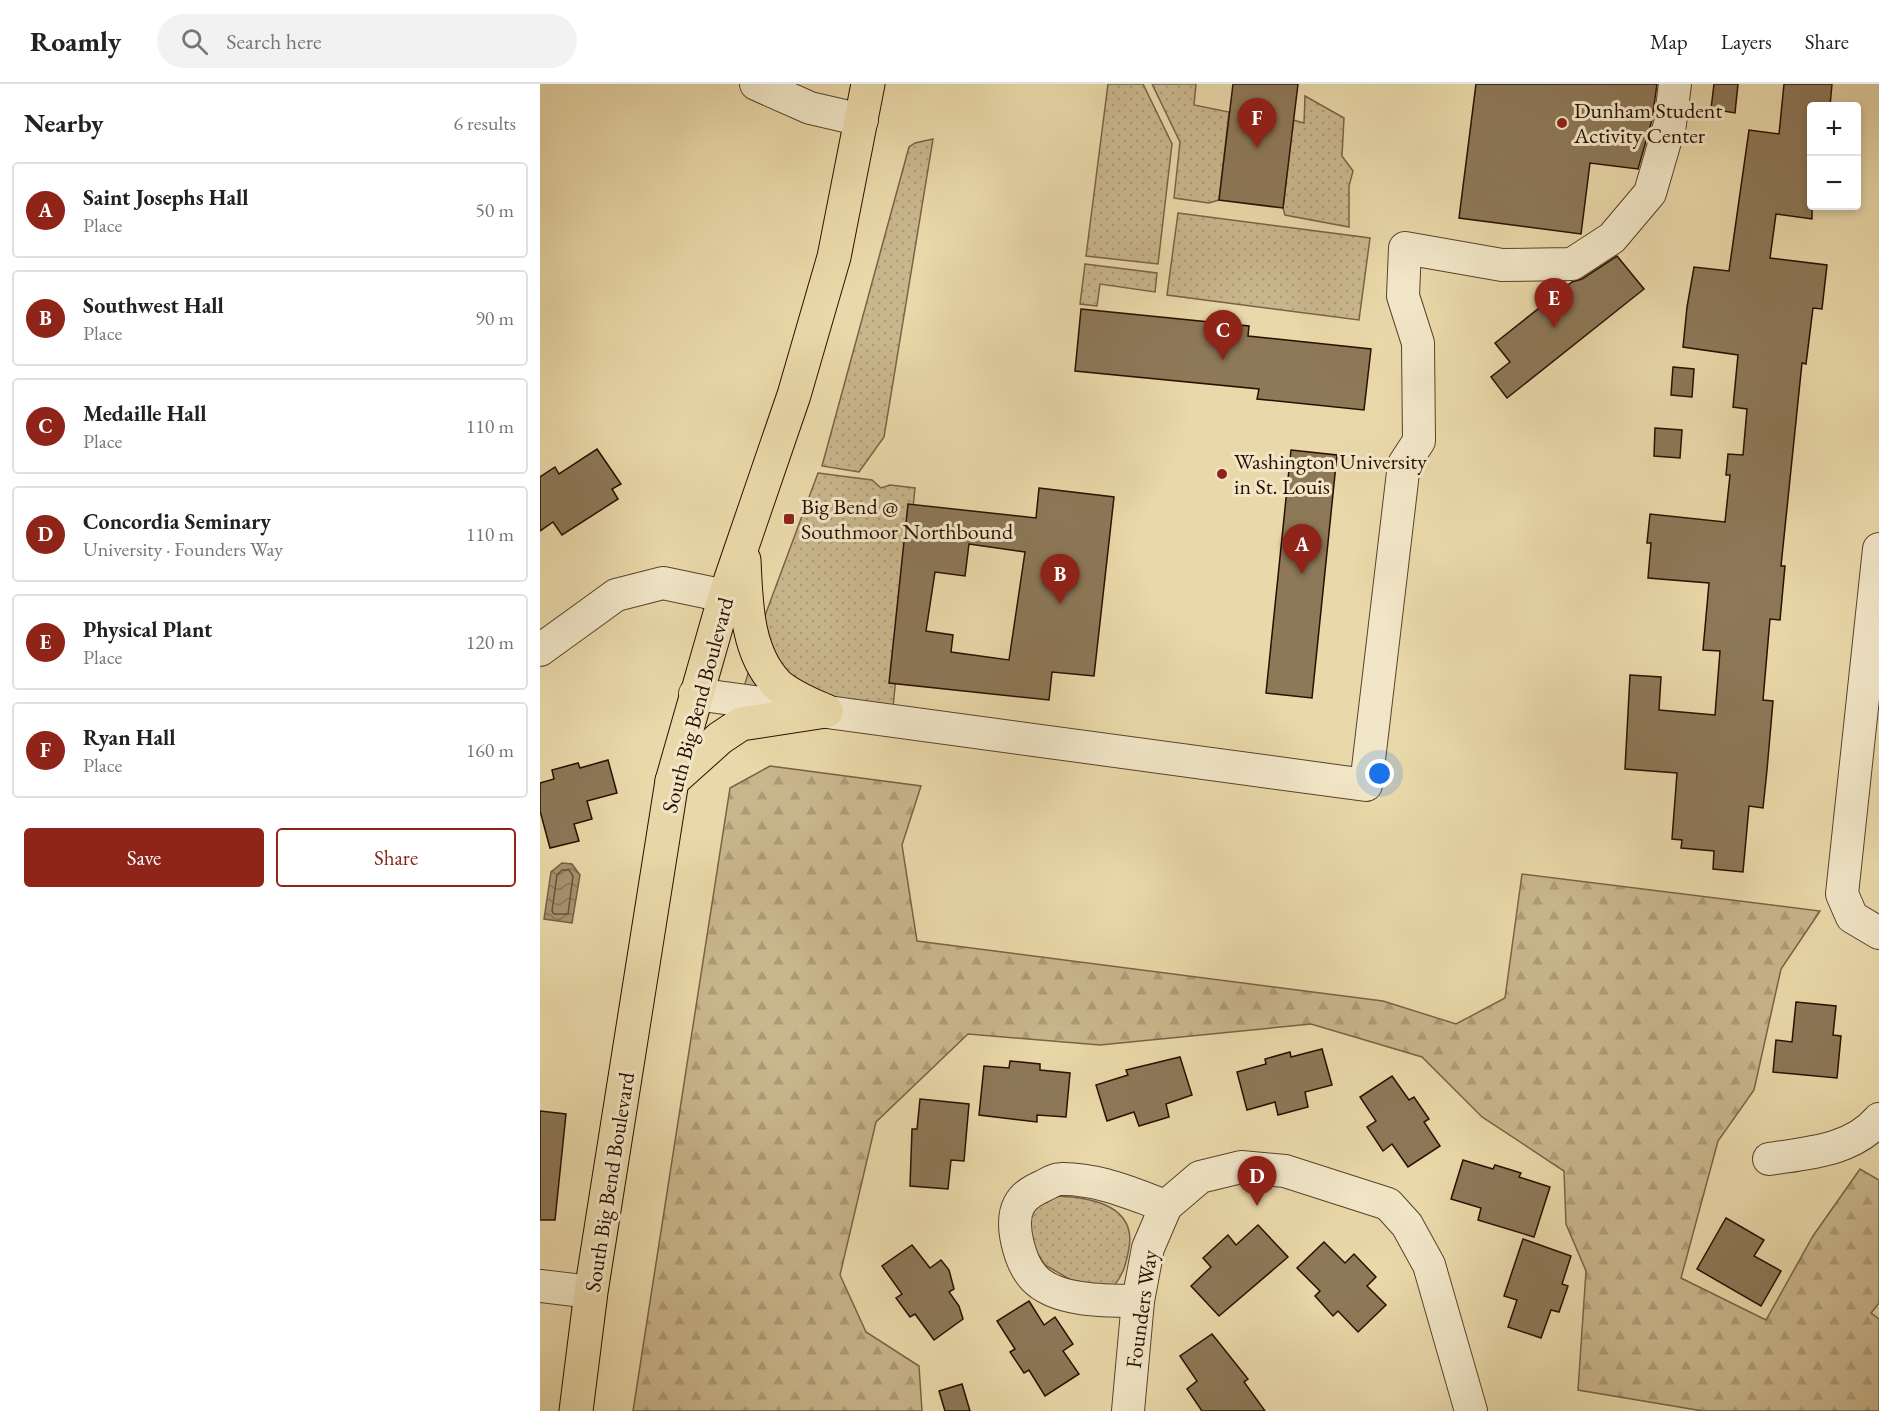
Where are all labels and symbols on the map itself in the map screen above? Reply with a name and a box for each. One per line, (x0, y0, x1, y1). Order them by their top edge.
place label: Dunham Student Activity Center (1573, 96, 1722, 150)
pin: F (1238, 98, 1276, 148)
marker: Dunham Student Activity Center (1555, 116, 1569, 130)
pin: E (1534, 278, 1574, 328)
pin: C (1204, 310, 1242, 360)
place label: Washington University in St. Louis (1234, 447, 1427, 501)
marker: Washington University in St. Louis (1215, 467, 1229, 481)
place label: Big Bend @ Southmoor Northbound (801, 492, 1014, 546)
marker: Big Bend @ Southmoor Northbound (782, 512, 796, 526)
pin: A (1282, 524, 1322, 574)
pin: B (1040, 554, 1080, 604)
street label: South Big Bend Boulevard (655, 593, 740, 816)
your location (1365, 759, 1394, 788)
street label: South Big Bend Boulevard (578, 1069, 641, 1294)
pin: D (1238, 1156, 1276, 1206)
street label: Founders Way (1119, 1248, 1164, 1370)

